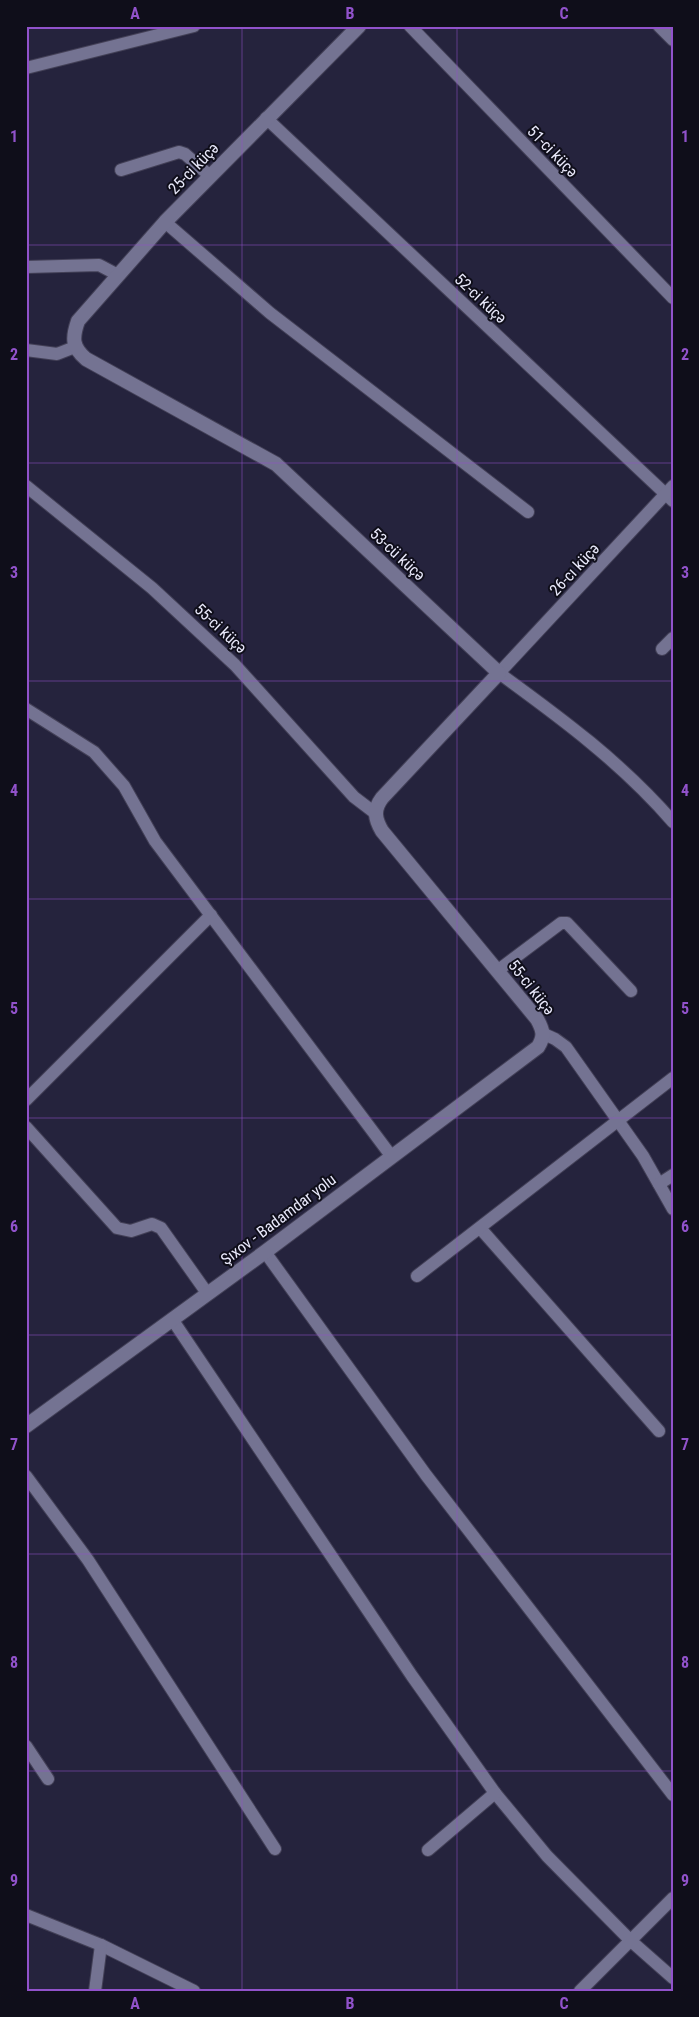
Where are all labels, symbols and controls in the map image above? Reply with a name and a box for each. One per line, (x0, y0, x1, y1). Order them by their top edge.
text: A (130, 4, 140, 23)
text: B (346, 4, 355, 23)
text: C (559, 4, 569, 23)
street label: 51-ci küçə (523, 122, 582, 181)
text: 1 (10, 127, 18, 146)
text: 1 (681, 127, 689, 146)
street label: 25-ci küçə (164, 139, 223, 198)
street label: 52-ci küçə (451, 269, 511, 327)
text: 2 (10, 345, 18, 364)
text: 2 (681, 345, 689, 364)
street label: 53-cü küçə (366, 524, 429, 585)
street label: 26-cı küçə (545, 539, 603, 599)
text: 3 (10, 563, 18, 582)
text: 3 (681, 563, 689, 582)
street label: 55-ci küçə (191, 599, 251, 657)
text: 4 (10, 781, 18, 800)
text: 4 (681, 781, 689, 800)
street label: 55-ci küçə (504, 956, 559, 1018)
text: 5 (10, 999, 18, 1018)
text: 5 (681, 999, 689, 1018)
street label: Şıxov - Badamdar yolu (217, 1170, 340, 1269)
text: 6 (10, 1217, 18, 1236)
text: 6 (681, 1217, 689, 1236)
text: 7 (10, 1435, 18, 1454)
text: 7 (681, 1435, 689, 1454)
text: 8 (10, 1653, 18, 1672)
text: 8 (681, 1653, 689, 1672)
text: 9 (10, 1871, 18, 1890)
text: 9 (681, 1871, 689, 1890)
text: A (130, 1994, 140, 2013)
text: B (346, 1994, 355, 2013)
text: C (559, 1994, 569, 2013)

